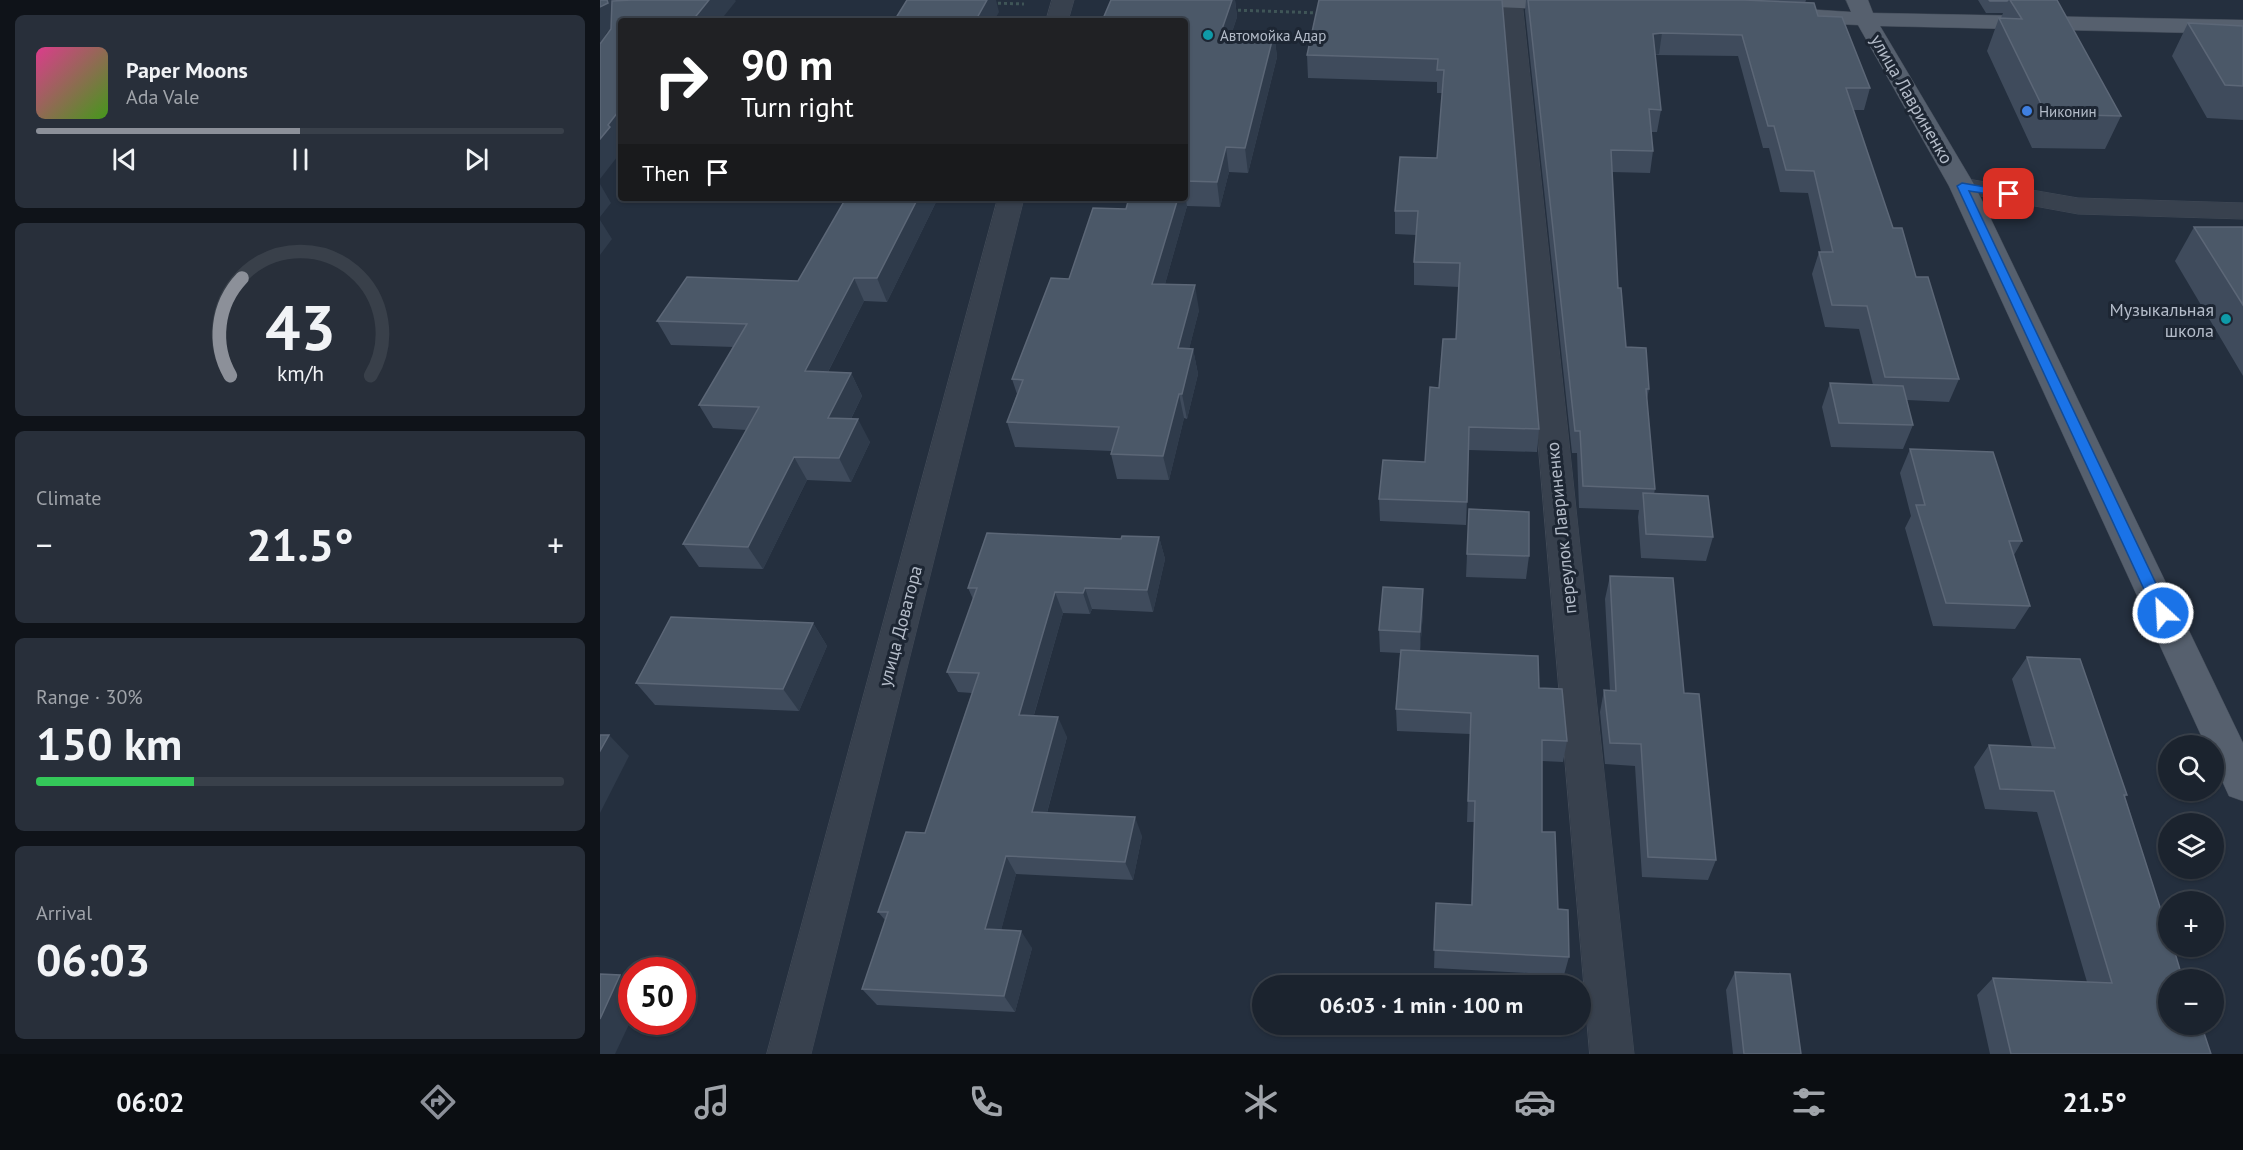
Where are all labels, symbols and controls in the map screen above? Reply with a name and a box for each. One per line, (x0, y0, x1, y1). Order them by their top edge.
place label: Автомойка Адар (1220, 26, 1326, 45)
marker: Автомойка Адар (1201, 28, 1215, 42)
street label: улица Лавриненко (1866, 30, 1958, 168)
text: 90 m (741, 37, 833, 92)
icon: right (642, 42, 720, 120)
text: Paper Moons (126, 56, 248, 84)
text: Ada Vale (126, 84, 199, 110)
text: Turn right (741, 90, 854, 124)
place label: Никонин (2039, 102, 2097, 121)
marker: Никонин (2020, 104, 2034, 118)
icon: previous (108, 143, 141, 176)
icon: pause (284, 143, 317, 176)
icon: next (460, 143, 493, 176)
icon: arrive (701, 156, 734, 189)
text: Then (642, 159, 689, 187)
pin (1983, 168, 2034, 219)
icon: arrive (1992, 177, 2025, 210)
text: 43 (265, 286, 335, 367)
place label: Музыкальная школа (2109, 298, 2214, 342)
marker: Музыкальная школа (2219, 312, 2233, 326)
text: km/h (276, 360, 323, 388)
street label: переулок Лавриненко (1541, 441, 1581, 615)
text: Climate (36, 485, 102, 511)
text: 21.5° (246, 515, 354, 573)
text: − (36, 523, 53, 566)
text: + (547, 523, 564, 566)
street label: улица Доватора (873, 563, 927, 689)
position arrow (2131, 581, 2195, 645)
text: Range · 30% (36, 684, 143, 710)
text: 150 km (36, 714, 182, 772)
map controls (2158, 735, 2224, 1035)
button: search (2158, 735, 2224, 801)
button: layers (2158, 813, 2224, 879)
button: + (2158, 891, 2224, 957)
text: Arrival (36, 900, 92, 926)
text: 06:03 (36, 930, 150, 988)
speed limit sign: 50 (618, 957, 696, 1035)
button: − (2158, 969, 2224, 1035)
text: 06:03 · 1 min · 100 m (1320, 991, 1523, 1019)
icon: directions (417, 1081, 459, 1123)
icon: music (691, 1081, 733, 1123)
icon: phone (965, 1081, 1007, 1123)
icon: climate (1240, 1081, 1282, 1123)
icon: car (1514, 1081, 1556, 1123)
icon: filters (1788, 1081, 1830, 1123)
text: 06:02 (116, 1085, 185, 1119)
text: 21.5° (2062, 1085, 2127, 1119)

